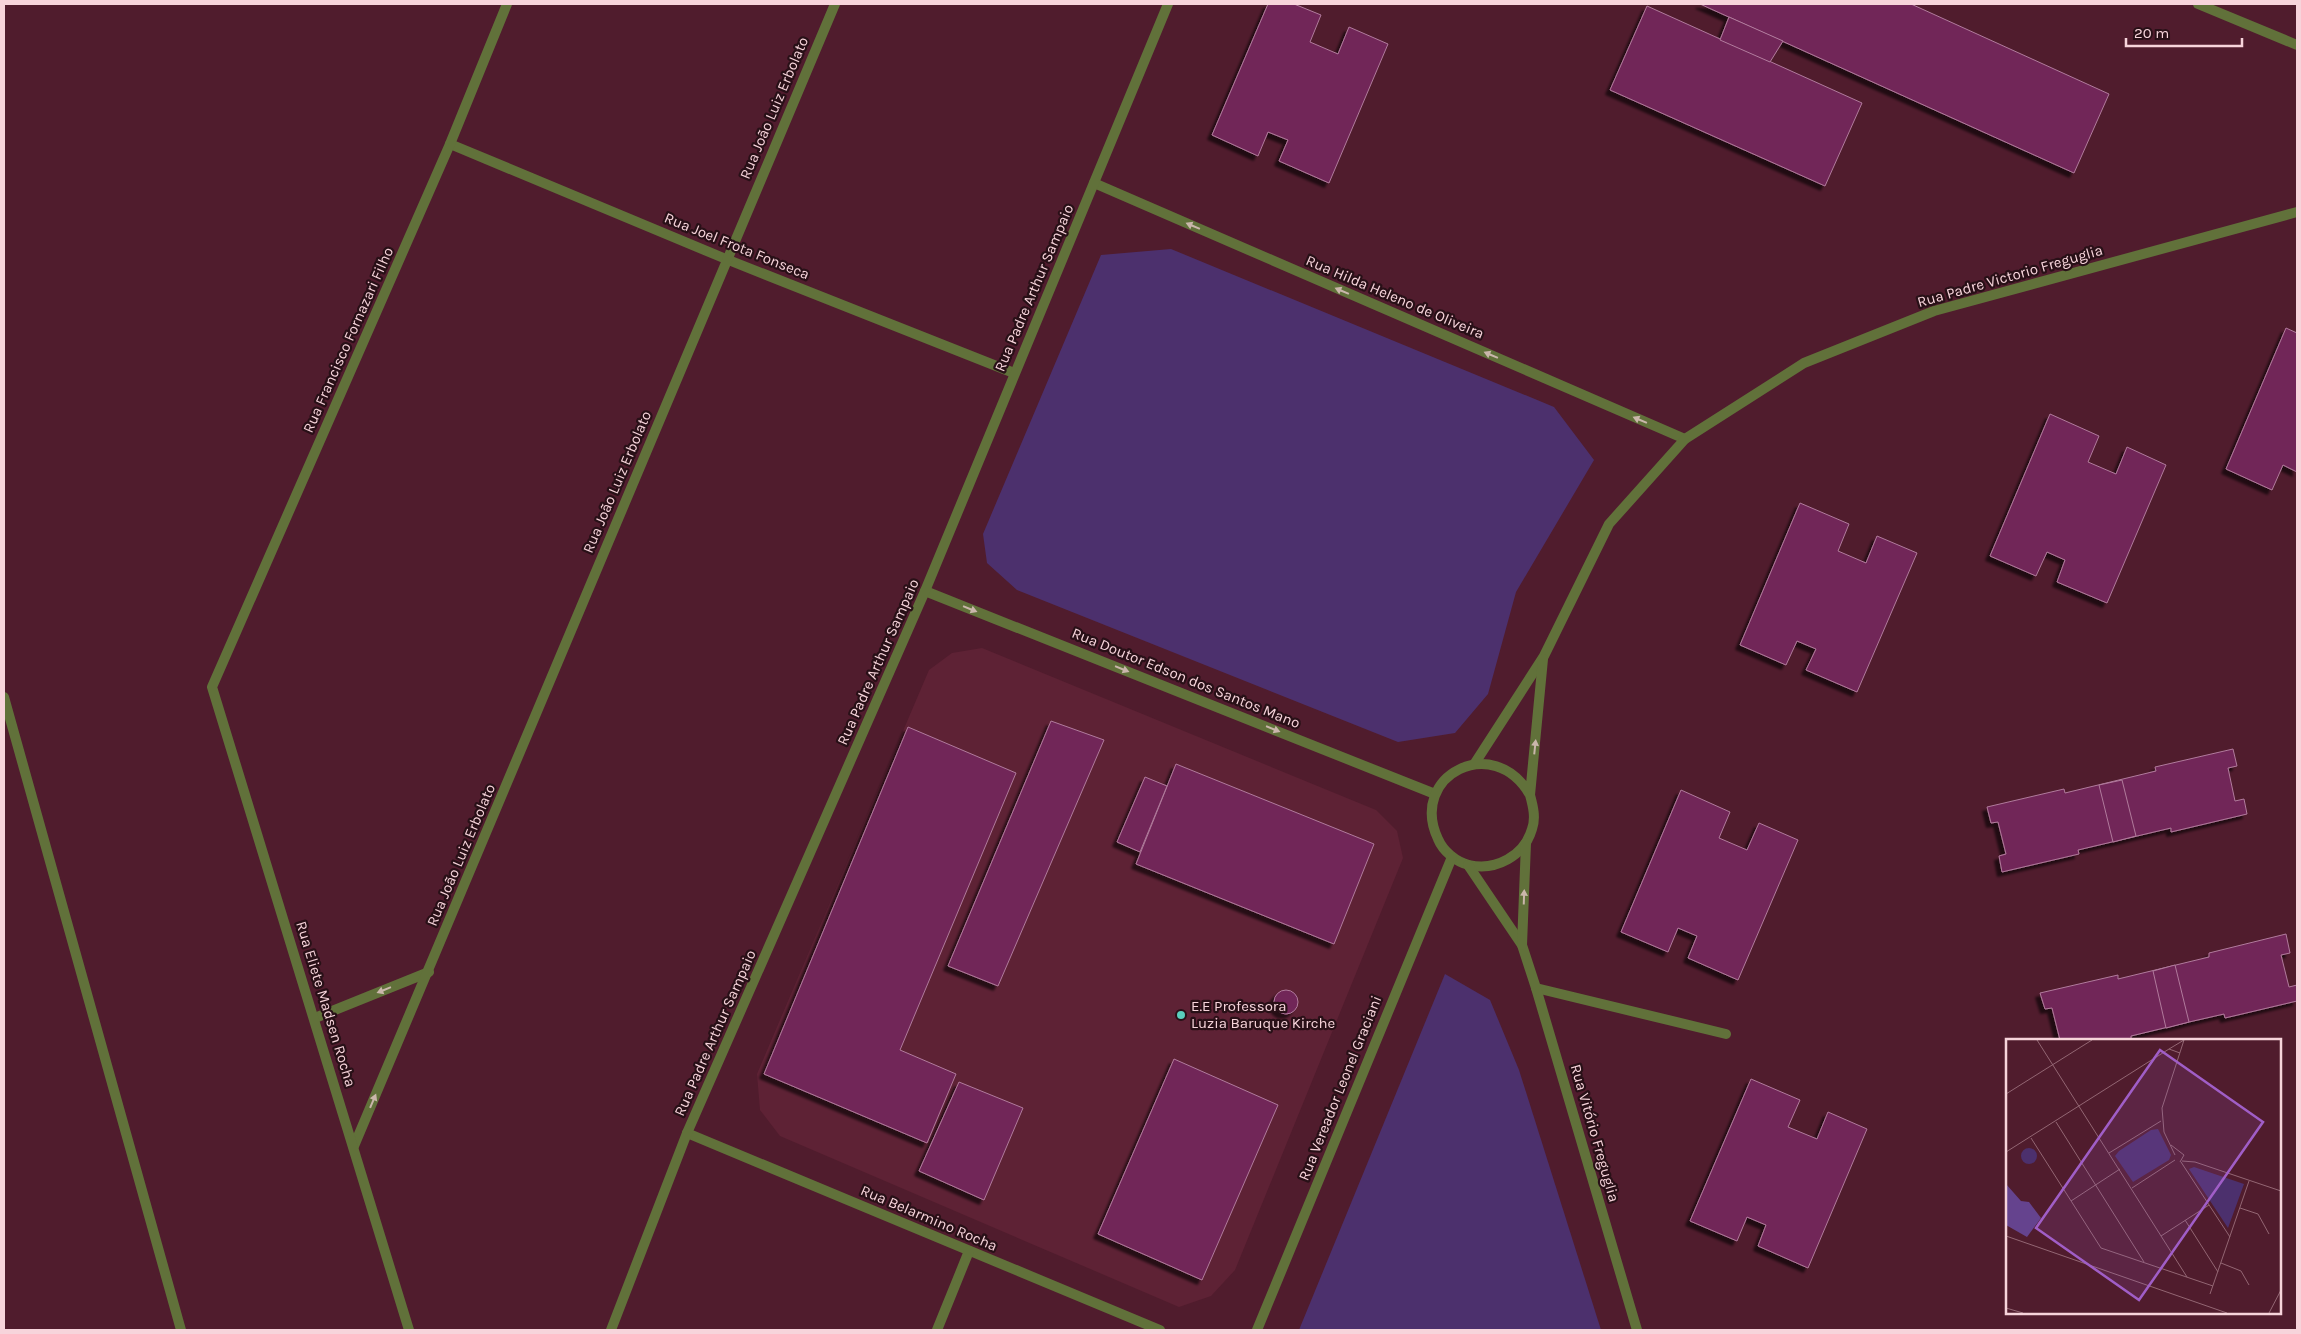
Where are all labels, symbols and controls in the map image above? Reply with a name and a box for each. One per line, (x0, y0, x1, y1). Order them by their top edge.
scale bar (2126, 15, 2242, 47)
text: 20 m (2134, 24, 2169, 42)
street label: Rua João Luiz Erbolato (736, 34, 812, 182)
street label: Rua Padre Arthur Sampaio (991, 202, 1077, 374)
street label: Rua Joel Frota Fonseca (662, 209, 812, 283)
one-way arrow (1186, 222, 1200, 230)
street label: Rua Padre Victorio Freguglia (1915, 241, 2105, 311)
street label: Rua Francisco Fornazari Filho (299, 244, 397, 436)
street label: Rua Hilda Heleno de Oliveira (1303, 251, 1487, 343)
one-way arrow (1335, 286, 1349, 294)
one-way arrow (1484, 351, 1498, 359)
street label: Rua João Luiz Erbolato (579, 408, 655, 556)
one-way arrow (1633, 415, 1647, 423)
street label: Rua Padre Arthur Sampaio (833, 576, 923, 748)
one-way arrow (963, 606, 978, 613)
street label: Rua Doutor Edson dos Santos Mano (1069, 624, 1303, 732)
one-way arrow (1114, 666, 1129, 673)
one-way arrow (1265, 726, 1280, 733)
one-way arrow (1531, 738, 1539, 754)
street label: Rua João Luiz Erbolato (423, 781, 499, 929)
one-way arrow (1520, 888, 1528, 904)
street label: Rua Eliete Madsen Rocha (292, 919, 360, 1089)
street label: Rua Padre Arthur Sampaio (670, 947, 760, 1119)
one-way arrow (376, 987, 391, 994)
street label: Rua Vereador Leonel Graciani (1295, 993, 1385, 1183)
place label: E.E Professora Luzia Baruque Kirche (1191, 997, 1335, 1032)
marker: E.E Professora Luzia Baruque Kirche (1175, 1009, 1187, 1021)
inset map (2006, 1039, 2281, 1314)
street label: Rua Vitório Freguglia (1567, 1062, 1623, 1204)
one-way arrow (370, 1094, 378, 1108)
street label: Rua Belarmino Rocha (858, 1181, 1000, 1255)

